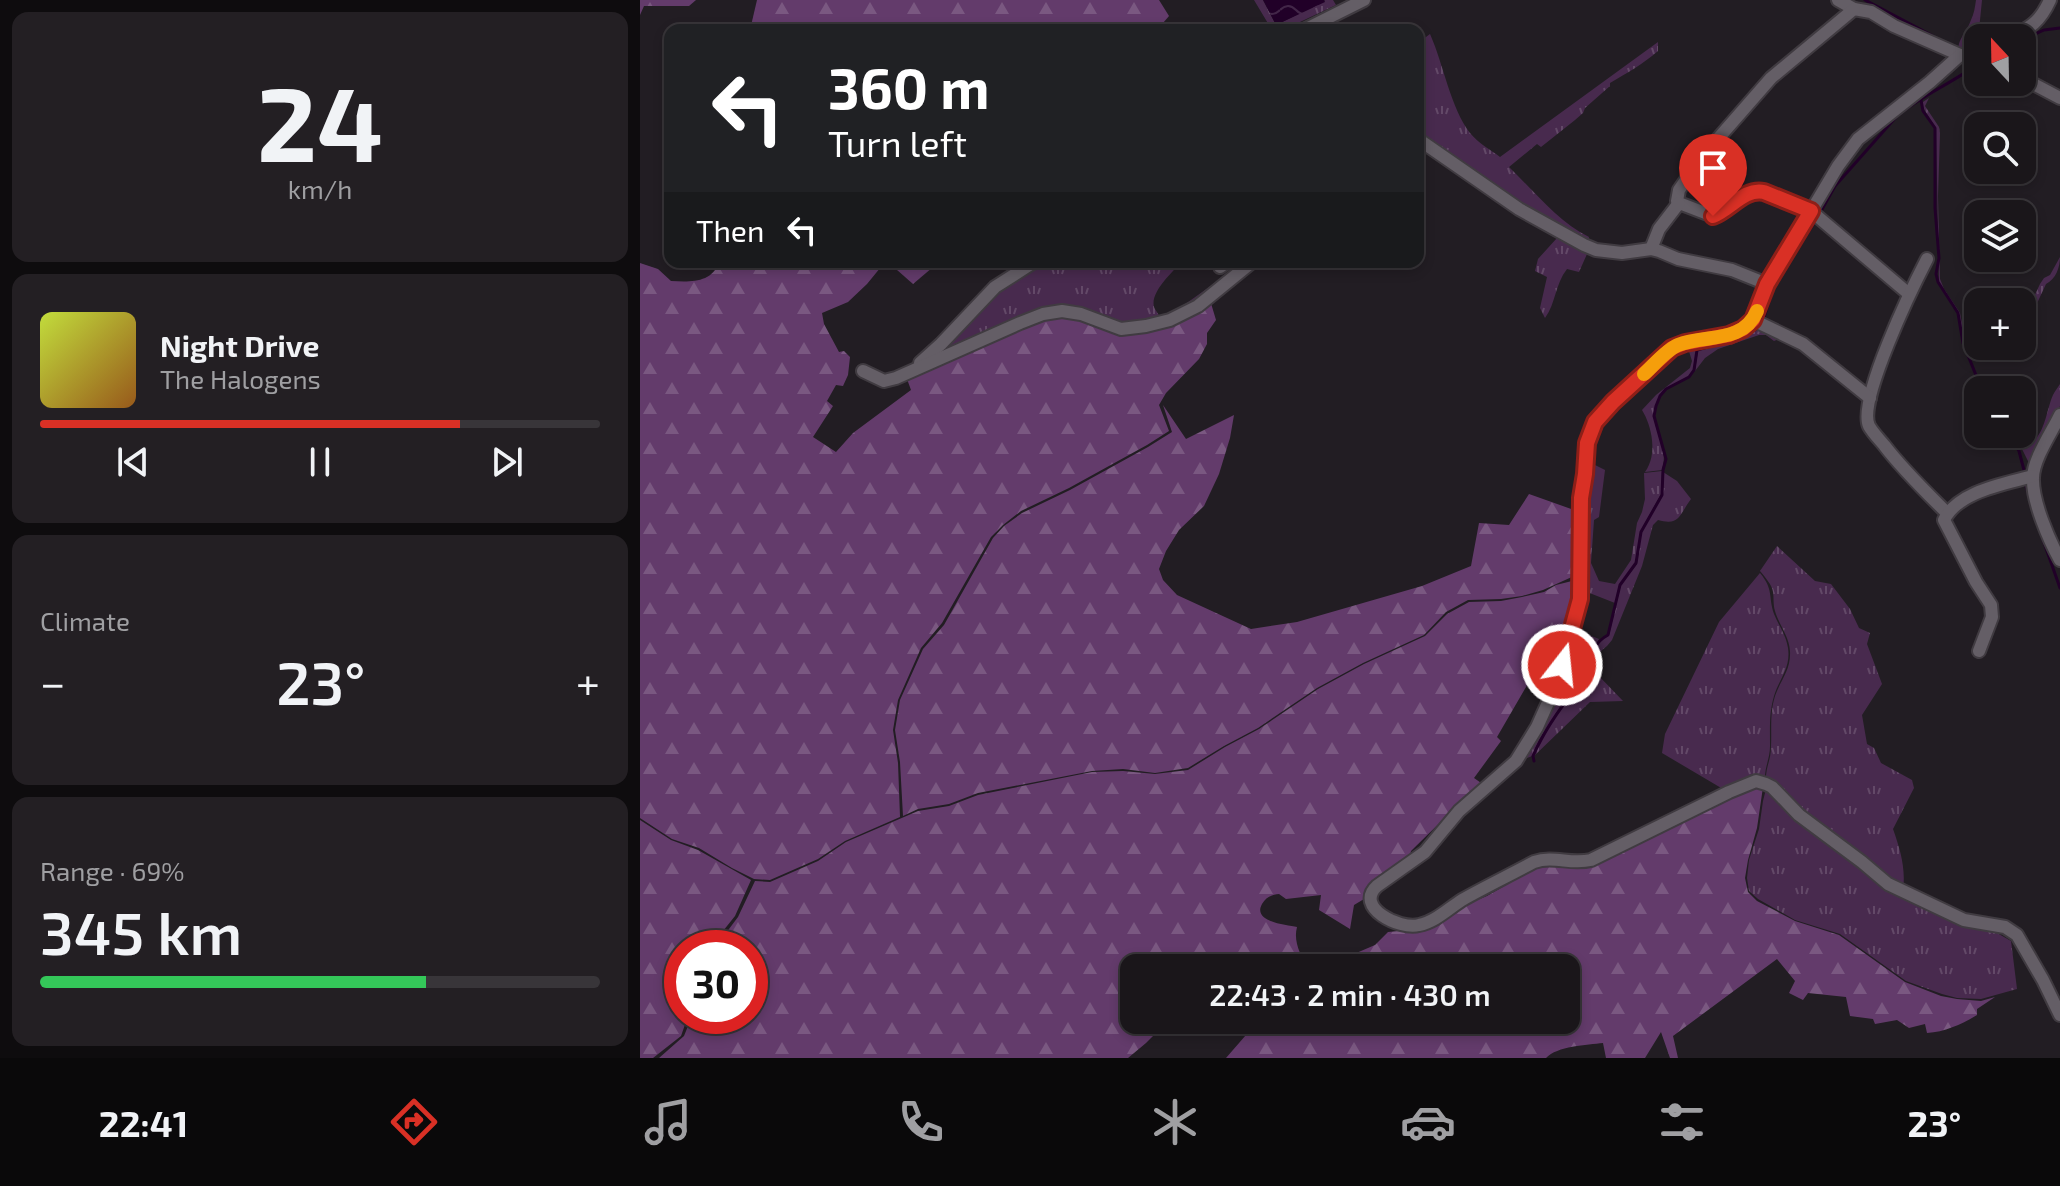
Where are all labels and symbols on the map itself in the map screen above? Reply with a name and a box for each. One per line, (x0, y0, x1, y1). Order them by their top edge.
north arrow (1964, 24, 2036, 96)
pin (1679, 134, 1747, 216)
position arrow (1520, 623, 1604, 707)
speed limit sign: 30 (664, 930, 768, 1034)

